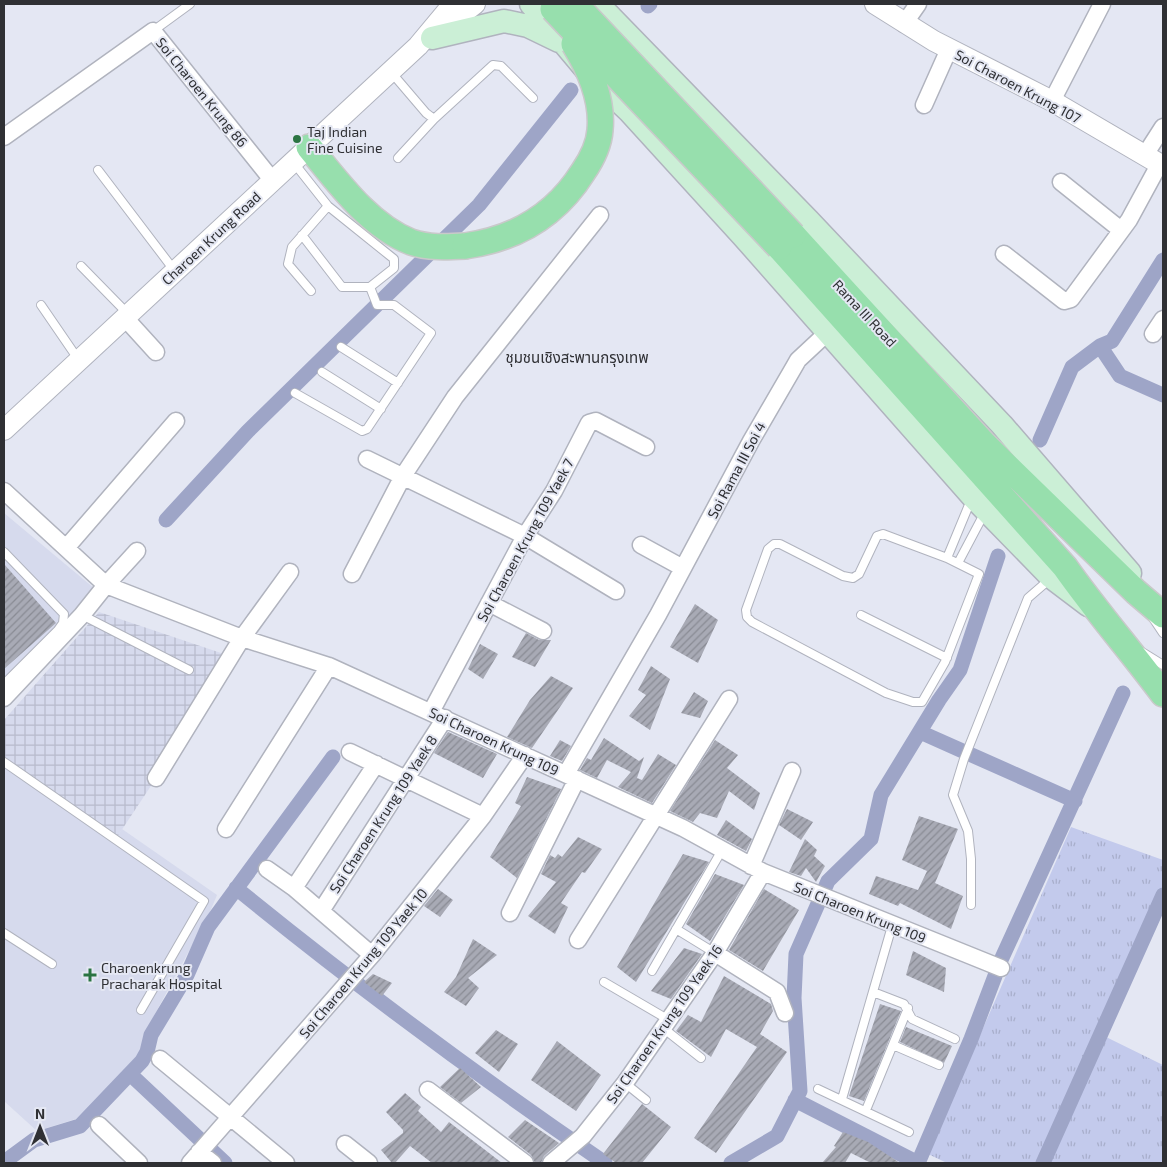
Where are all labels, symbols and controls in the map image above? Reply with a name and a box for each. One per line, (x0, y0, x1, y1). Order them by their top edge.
street label: Soi Charoen Krung 86 (153, 34, 251, 150)
street label: Soi Charoen Krung 107 (952, 46, 1084, 126)
place label: Taj Indian Fine Cuisine (307, 123, 382, 156)
marker: Taj Indian Fine Cuisine (291, 133, 303, 145)
street label: Charoen Krung Road (158, 188, 264, 288)
street label: Rama III Road (830, 276, 900, 350)
district label: ชุมชนเชิงสะพานกรุงเทพ (505, 348, 649, 367)
street label: Soi Rama III Soi 4 (703, 419, 769, 521)
street label: Soi Charoen Krung 109 Yaek 7 (473, 456, 577, 624)
street label: Soi Charoen Krung 109 (426, 703, 562, 779)
street label: Soi Charoen Krung 109 Yaek 8 (325, 732, 441, 896)
street label: Soi Charoen Krung 109 (791, 878, 929, 946)
street label: Soi Charoen Krung 109 Yaek 10 (295, 885, 431, 1041)
street label: Soi Charoen Krung 109 Yaek 16 (603, 941, 725, 1107)
place label: Charoenkrung Pracharak Hospital (101, 959, 223, 992)
marker: Charoenkrung Pracharak Hospital (83, 968, 97, 982)
north arrow (15, 1102, 65, 1152)
text: N (35, 1105, 45, 1122)

